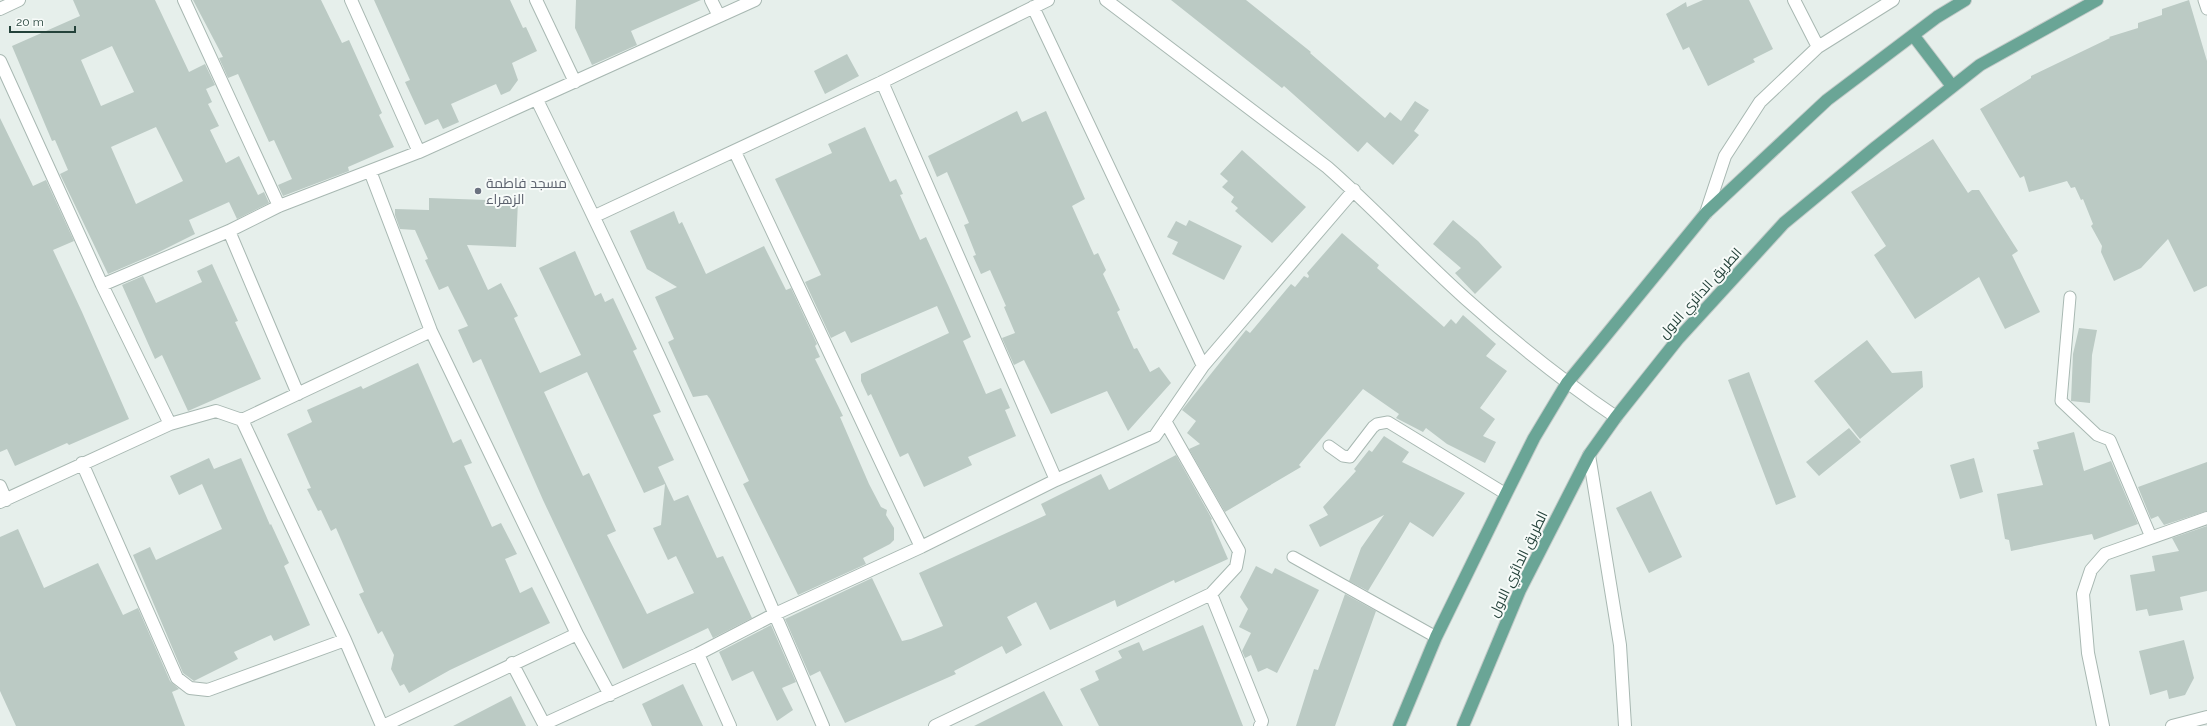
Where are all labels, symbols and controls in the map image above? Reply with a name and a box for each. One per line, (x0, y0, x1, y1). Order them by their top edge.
scale bar (10, 8, 75, 34)
text: 20 m (16, 15, 44, 29)
place label: مسجد فاطمة الزهراء (486, 175, 567, 207)
marker: مسجد فاطمة الزهراء (473, 186, 483, 196)
street label: الطريق الدائري الاول (1655, 245, 1748, 344)
street label: الطريق الدائري الاول (1485, 508, 1554, 621)

